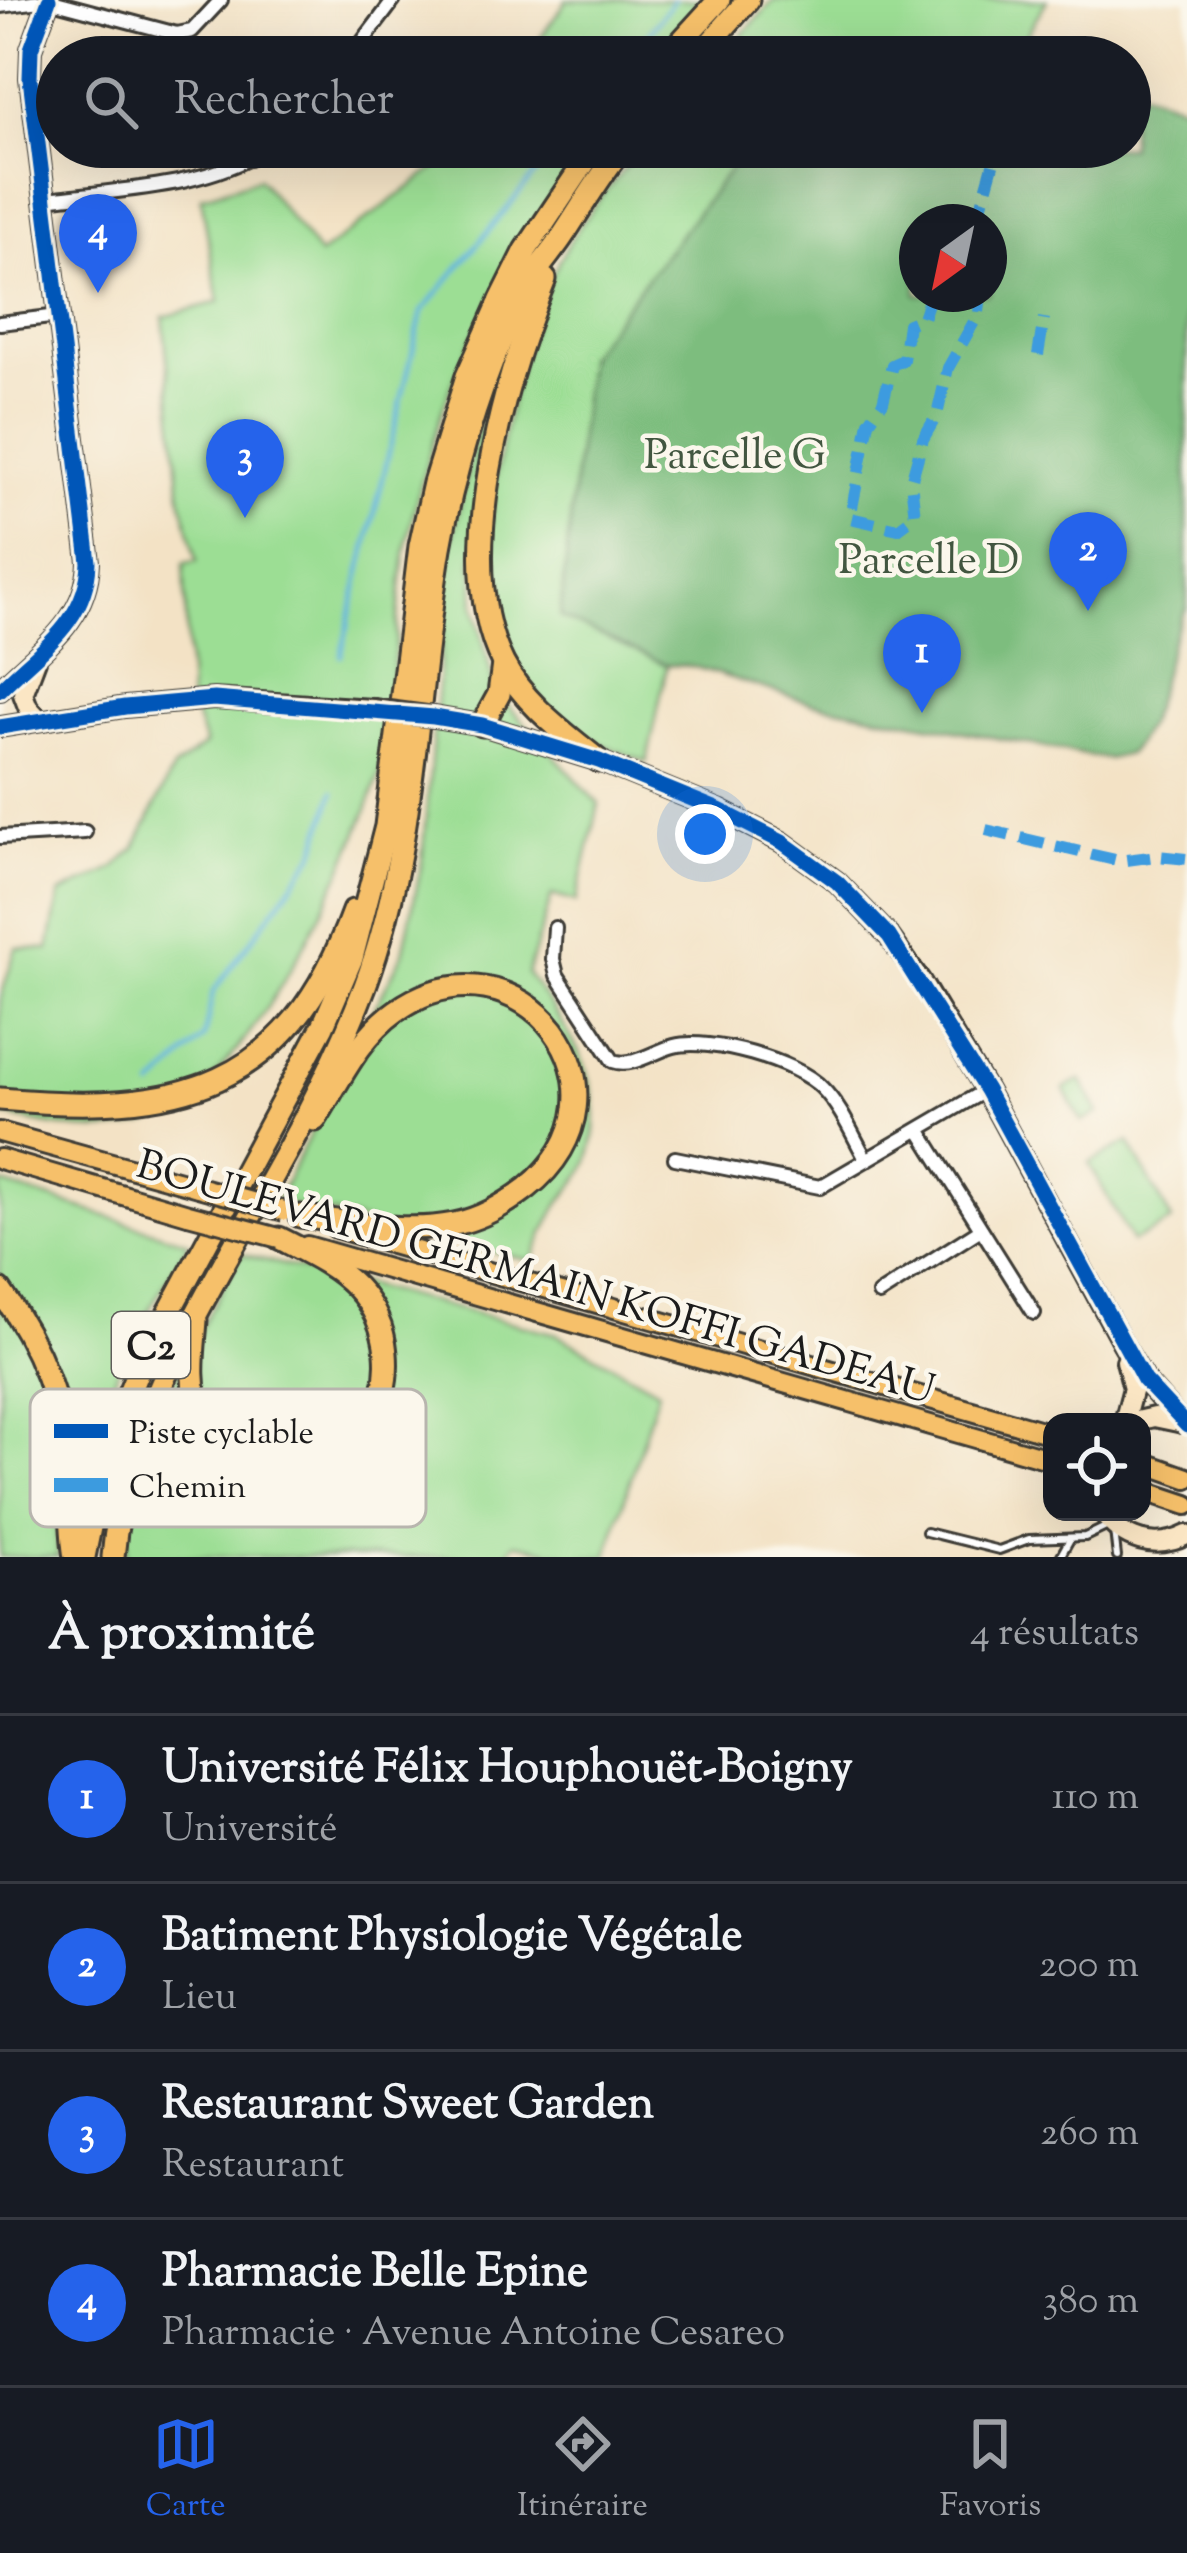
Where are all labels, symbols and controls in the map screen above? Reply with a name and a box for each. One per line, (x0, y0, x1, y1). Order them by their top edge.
search box (36, 36, 1151, 168)
icon: search (78, 69, 144, 135)
text: Rechercher (174, 70, 394, 135)
pin: 4 (59, 194, 137, 293)
north arrow (899, 204, 1007, 312)
pin: 3 (206, 419, 284, 518)
park label: Parcelle G (644, 428, 826, 488)
pin: 2 (1049, 512, 1127, 611)
park label: Parcelle D (839, 533, 1019, 593)
pin: 1 (883, 614, 961, 713)
your location (675, 804, 735, 864)
street label: BOULEVARD GERMAIN KOFFI GADEAU (129, 1137, 940, 1423)
road number: C2 (112, 1312, 190, 1378)
legend (30, 1389, 426, 1527)
text: Piste cyclable (129, 1411, 314, 1459)
map controls (1043, 1413, 1151, 1521)
button: locate (1043, 1413, 1151, 1521)
text: Chemin (129, 1465, 246, 1513)
text: À proximité (48, 1599, 315, 1672)
text: 4 résultats (970, 1607, 1139, 1663)
text: Université Félix Houphouët-Boigny (162, 1738, 853, 1803)
text: 1 (80, 1771, 94, 1827)
text: 110 m (1052, 1771, 1139, 1827)
text: Université (162, 1803, 338, 1859)
text: Batiment Physiologie Végétale (162, 1906, 742, 1971)
text: 2 (78, 1939, 96, 1995)
text: 200 m (1039, 1939, 1139, 1995)
text: Lieu (162, 1971, 237, 2027)
text: Restaurant Sweet Garden (162, 2074, 654, 2139)
text: 3 (79, 2107, 95, 2163)
text: 260 m (1040, 2107, 1139, 2163)
text: Restaurant (162, 2139, 344, 2195)
text: Pharmacie Belle Epine (162, 2242, 588, 2307)
text: 4 (77, 2275, 97, 2331)
text: 380 m (1043, 2275, 1139, 2331)
text: Pharmacie · Avenue Antoine Cesareo (162, 2307, 785, 2363)
tab: Carte (146, 2411, 226, 2531)
tab: Itinéraire (517, 2411, 648, 2531)
tab: Favoris (940, 2411, 1041, 2531)

